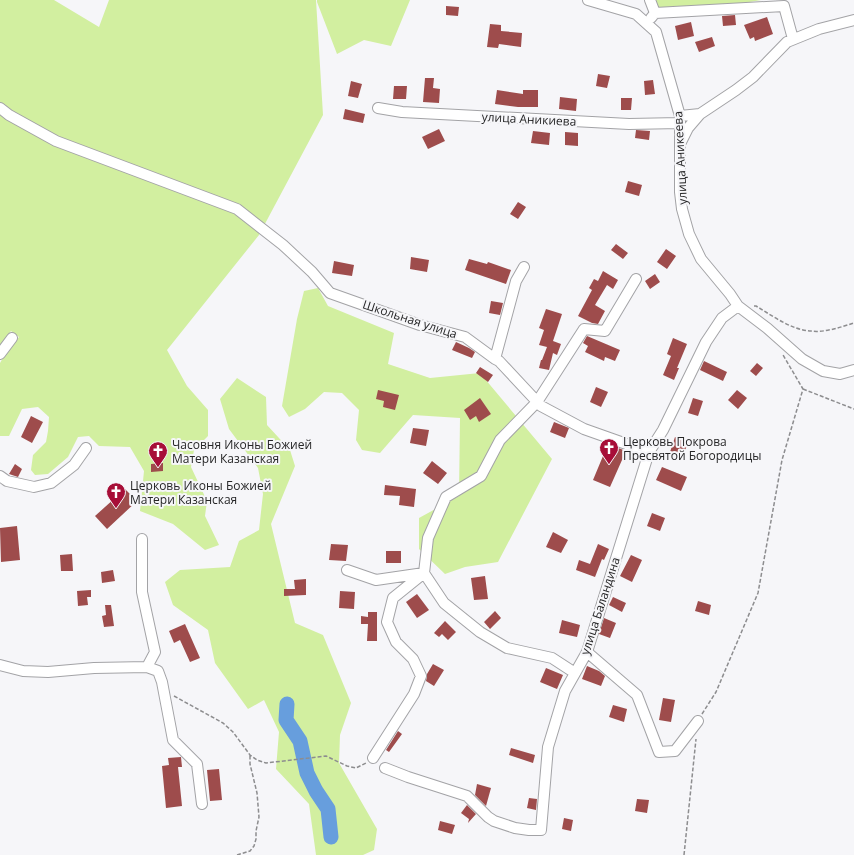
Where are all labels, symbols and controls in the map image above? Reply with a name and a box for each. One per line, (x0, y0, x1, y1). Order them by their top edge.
street label: улица Аникиева (481, 108, 577, 130)
street label: улица Аникеева (669, 111, 691, 205)
street label: Школьная улица (361, 296, 459, 342)
place label: Церковь Покрова Пресвятой Богородицы (623, 433, 761, 464)
place label: Часовня Иконы Божией Матери Казанская (172, 436, 312, 467)
church icon: Церковь Покрова Пресвятой Богородицы (598, 437, 620, 465)
church icon: Часовня Иконы Божией Матери Казанская (147, 440, 169, 468)
place label: Церковь Иконы Божией Матери Казанская (130, 477, 271, 508)
church icon: Церковь Иконы Божией Матери Казанская (105, 481, 127, 509)
street label: улица Баландина (576, 555, 624, 657)

